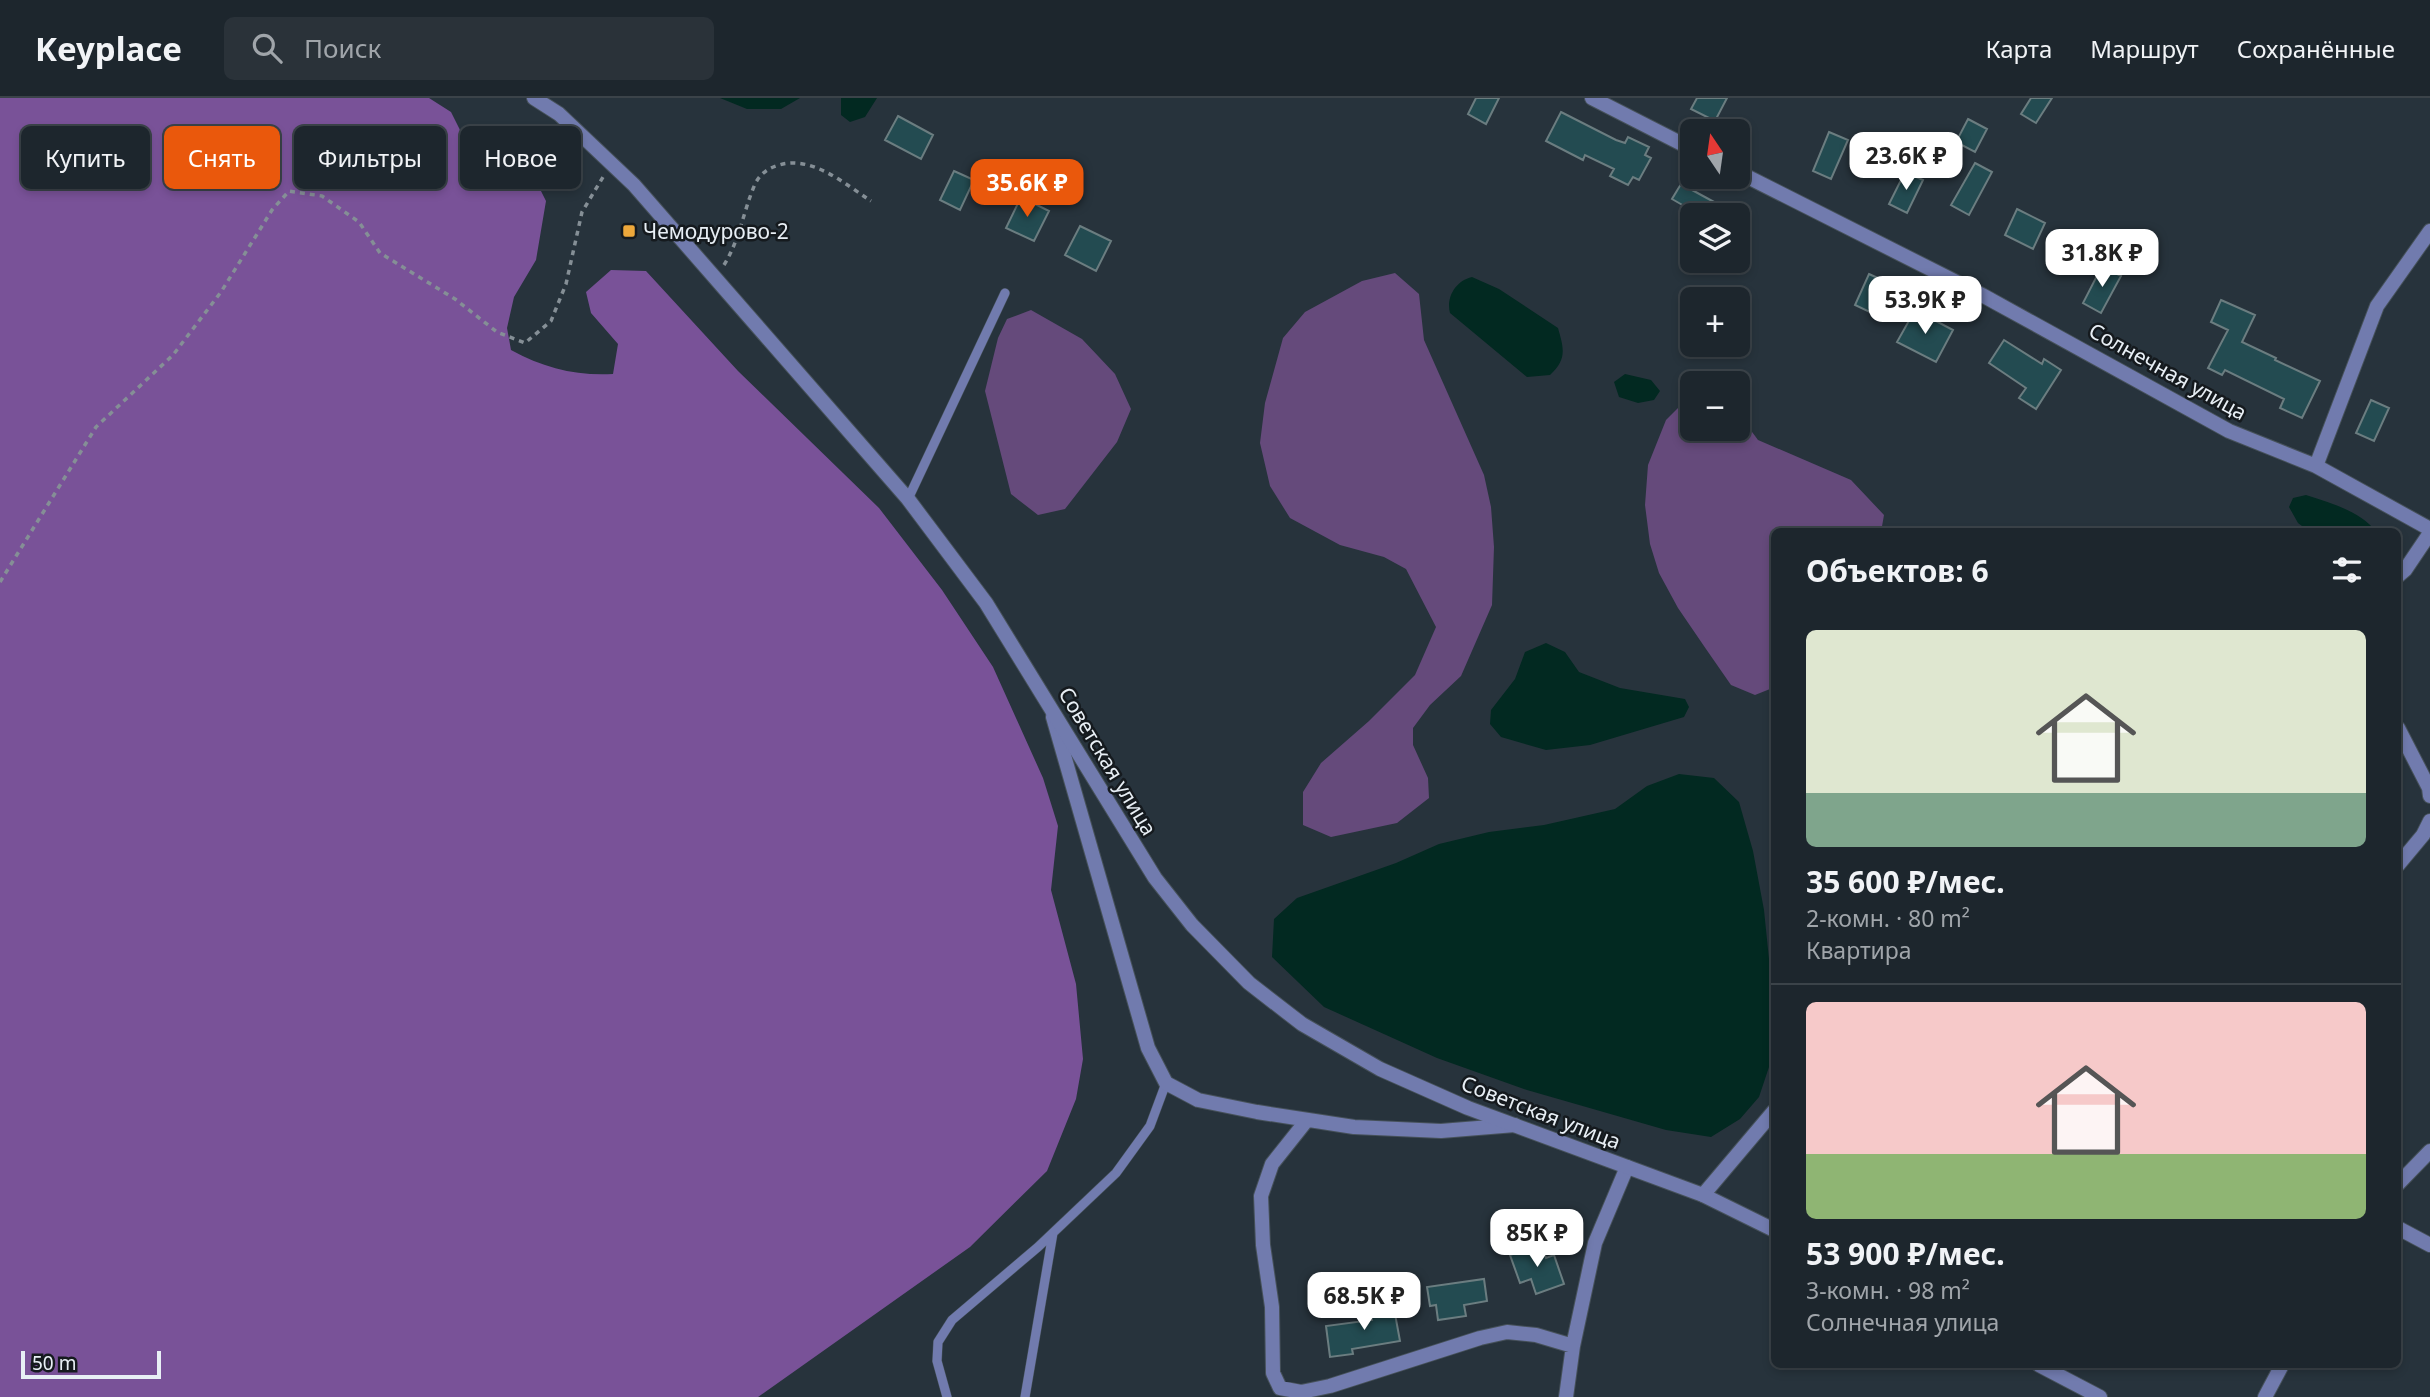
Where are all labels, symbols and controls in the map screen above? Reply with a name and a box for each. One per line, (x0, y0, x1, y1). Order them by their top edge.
search box (224, 17, 714, 80)
text: Keyplace (35, 26, 182, 71)
icon: search (248, 29, 286, 67)
text: Поиск (304, 30, 381, 66)
text: Карта (1985, 32, 2052, 65)
text: Маршрут (2090, 32, 2199, 65)
text: Сохранённые (2237, 32, 2395, 65)
north arrow (1680, 119, 1750, 189)
map controls (1680, 119, 1750, 441)
chip: Купить (21, 126, 150, 189)
chip: Снять (164, 126, 280, 189)
chip: Фильтры (294, 126, 446, 189)
chip: Новое (460, 126, 581, 189)
pin: 23.6K ₽ (1841, 132, 1971, 192)
text: 23.6K ₽ (1866, 139, 1946, 171)
pin: 35.6K ₽ (962, 159, 1092, 219)
text: 35.6K ₽ (987, 166, 1067, 198)
button: layers (1680, 203, 1750, 273)
place label: Чемодурово-2 (643, 217, 789, 245)
marker: Чемодурово-2 (621, 223, 637, 239)
pin: 31.8K ₽ (2037, 230, 2167, 289)
text: 31.8K ₽ (2062, 236, 2142, 268)
pin: 53.9K ₽ (1860, 276, 1990, 336)
text: 53.9K ₽ (1885, 283, 1965, 315)
button: + (1680, 287, 1750, 357)
street label: Солнечная улица (2084, 316, 2252, 426)
button: − (1680, 371, 1750, 441)
text: Объектов: 6 (1806, 550, 1989, 591)
icon: filters (2328, 551, 2366, 589)
icon: home (2023, 675, 2149, 801)
street label: Советская улица (1053, 682, 1163, 840)
text: 35 600 ₽/мес. (1806, 861, 2005, 902)
text: 2-комн. · 80 m² (1806, 902, 1970, 934)
text: Квартира (1806, 934, 1912, 966)
icon: home (2023, 1047, 2149, 1173)
street label: Советская улица (1457, 1069, 1625, 1155)
pin: 85K ₽ (1488, 1210, 1586, 1269)
text: 85K ₽ (1506, 1216, 1568, 1248)
text: 53 900 ₽/мес. (1806, 1233, 2005, 1274)
pin: 68.5K ₽ (1299, 1272, 1429, 1332)
text: 3-комн. · 98 m² (1806, 1274, 1970, 1306)
text: 68.5K ₽ (1324, 1279, 1404, 1311)
text: Солнечная улица (1806, 1306, 1999, 1338)
scale bar (21, 1348, 161, 1380)
text: 50 m (32, 1350, 76, 1376)

